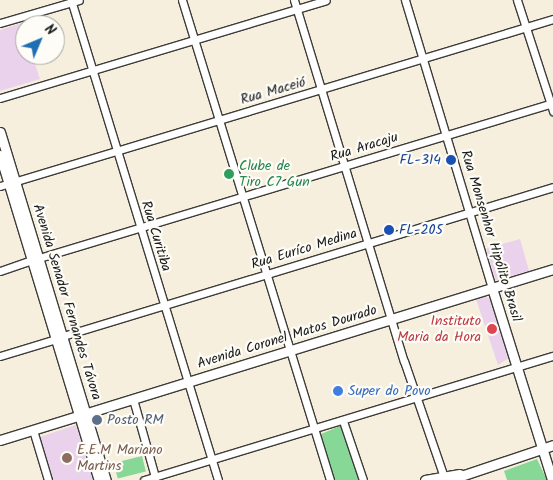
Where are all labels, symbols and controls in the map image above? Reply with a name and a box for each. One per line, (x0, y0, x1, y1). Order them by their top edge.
north arrow (15, 15, 65, 65)
text: N (39, 19, 61, 41)
street label: Rua Maceió (239, 74, 307, 108)
street label: Rua Aracaju (328, 129, 400, 165)
street label: Rua Monsenhor Hipólito Brasil (457, 148, 525, 324)
place label: FL-314 (400, 152, 441, 168)
marker: FL-314 (445, 154, 457, 166)
place label: Clube de Tiro C7 Gun (239, 158, 310, 190)
marker: Clube de Tiro C7 Gun (223, 168, 235, 180)
street label: Rua Curitiba (137, 199, 175, 273)
street label: Avenida Senador Fernandes Távora (29, 202, 105, 402)
place label: FL-205 (399, 222, 443, 238)
marker: FL-205 (383, 224, 395, 236)
street label: Rua Euríco Medina (249, 225, 359, 273)
street label: Avenida Coronel Matos Dourado (195, 302, 379, 372)
place label: Instituto Maria da Hora (397, 313, 481, 346)
marker: Instituto Maria da Hora (485, 322, 499, 336)
place label: Super do Povo (348, 383, 431, 399)
marker: Super do Povo (332, 385, 344, 397)
place label: Posto RM (107, 412, 164, 428)
marker: Posto RM (91, 414, 103, 426)
place label: E.E.M Mariano Martins (77, 442, 163, 474)
marker: E.E.M Mariano Martins (61, 452, 73, 464)

